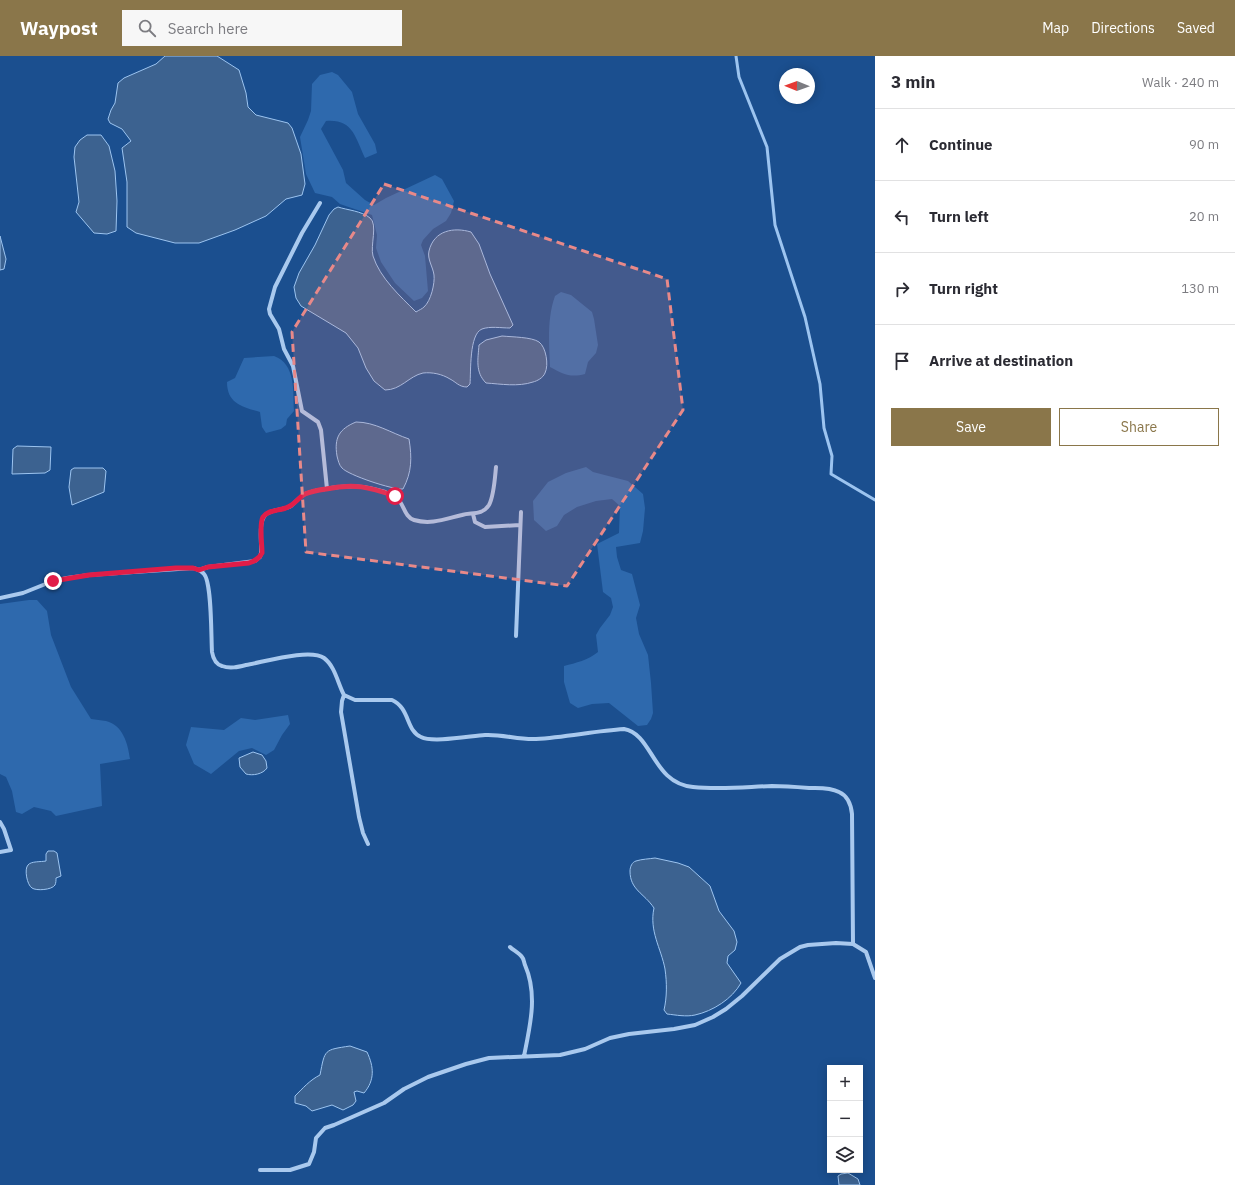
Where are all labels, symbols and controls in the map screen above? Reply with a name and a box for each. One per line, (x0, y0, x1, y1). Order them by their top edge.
search box (122, 10, 402, 46)
text: Waypost (20, 16, 98, 40)
icon: search (136, 17, 158, 39)
text: Search here (168, 19, 248, 38)
text: Map (1042, 19, 1069, 37)
text: Directions (1091, 19, 1155, 37)
text: Saved (1177, 19, 1215, 37)
north arrow (779, 68, 815, 104)
text: 3 min (891, 71, 935, 93)
text: Walk · 240 m (1142, 74, 1219, 91)
icon: ahead (891, 134, 913, 156)
text: Continue (929, 135, 993, 154)
text: 90 m (1189, 136, 1219, 153)
icon: left (891, 206, 913, 228)
text: Turn left (929, 207, 989, 226)
text: 20 m (1189, 208, 1219, 225)
icon: right (891, 278, 913, 300)
text: Turn right (929, 279, 998, 298)
text: 130 m (1181, 280, 1219, 297)
icon: arrive (891, 350, 913, 372)
text: Arrive at destination (929, 351, 1073, 370)
button: Save (891, 408, 1051, 446)
button: Share (1059, 408, 1219, 446)
route start (386, 487, 404, 505)
route end (44, 572, 62, 590)
map controls (827, 1065, 863, 1173)
button: + (827, 1065, 863, 1101)
button: − (827, 1101, 863, 1137)
button: layers (827, 1137, 863, 1173)

